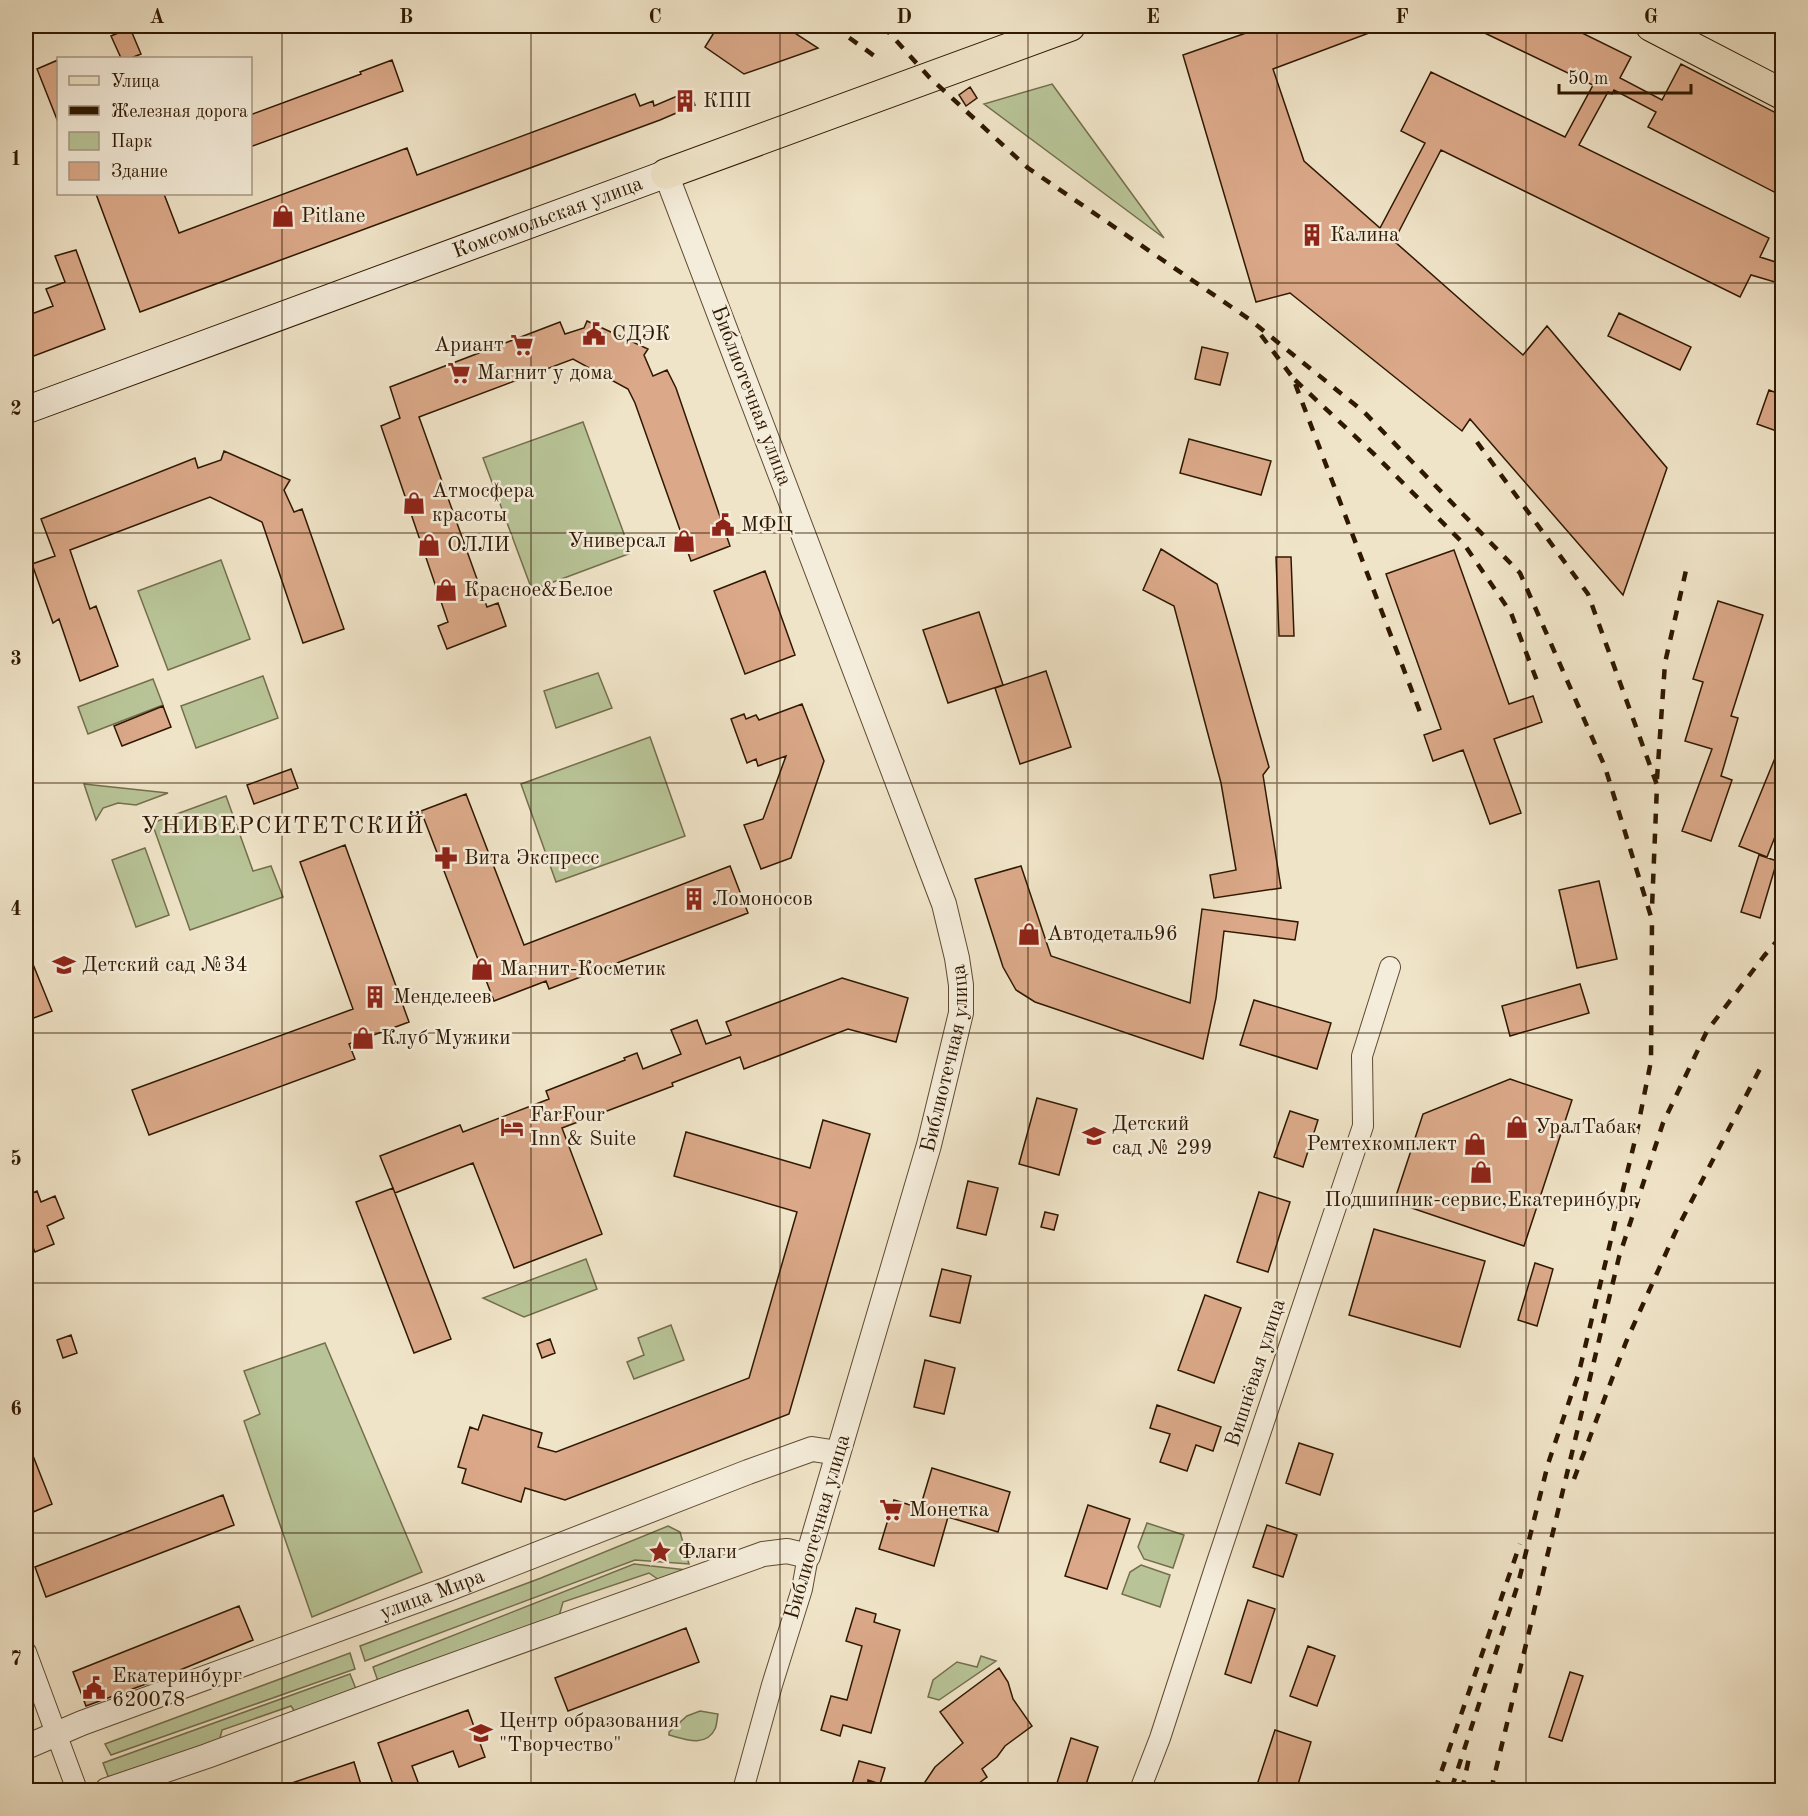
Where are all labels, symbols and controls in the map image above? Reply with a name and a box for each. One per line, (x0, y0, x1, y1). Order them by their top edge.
text: A (149, 8, 165, 28)
text: B (399, 8, 413, 28)
text: C (648, 8, 662, 28)
text: D (896, 8, 912, 28)
text: E (1146, 8, 1160, 28)
text: F (1395, 8, 1409, 28)
text: G (1644, 8, 1658, 28)
legend (57, 57, 252, 195)
scale bar (1559, 57, 1691, 95)
text: 50 m (1568, 70, 1608, 88)
text: Улица (111, 73, 160, 91)
building icon: КПП (672, 88, 698, 114)
place label: КПП (703, 91, 751, 112)
text: Железная дорога (111, 103, 248, 121)
text: Парк (111, 133, 152, 151)
text: 1 (10, 150, 22, 170)
text: Здание (111, 163, 168, 181)
street label: Комсомольская улица (450, 173, 646, 262)
shop icon: Pitlane (270, 203, 296, 229)
place label: Pitlane (301, 206, 365, 227)
building icon: Калина (1299, 222, 1325, 248)
place label: Калина (1330, 225, 1399, 246)
street label: Библиотечная улица (707, 303, 795, 489)
public building icon: СДЭК (581, 321, 607, 347)
place label: СДЭК (612, 324, 670, 345)
supermarket icon: Ариант (509, 332, 535, 358)
place label: Ариант (434, 335, 504, 356)
supermarket icon: Магнит у дома (446, 360, 472, 386)
place label: Магнит у дома (477, 363, 613, 384)
text: 2 (10, 400, 22, 420)
place label: Атмосфера красоты (432, 481, 534, 526)
shop icon: Атмосфера красоты (401, 490, 427, 516)
public building icon: МФЦ (710, 512, 736, 538)
place label: МФЦ (741, 515, 793, 536)
shop icon: Универсал (671, 528, 697, 554)
place label: Универсал (568, 531, 666, 552)
shop icon: ОЛЛИ (416, 532, 442, 558)
place label: ОЛЛИ (447, 535, 510, 556)
shop icon: Красное&Белое (433, 577, 459, 603)
place label: Красное&Белое (464, 580, 613, 601)
text: 3 (10, 650, 22, 670)
district label: УНИВЕРСИТЕТСКИЙ (141, 810, 425, 839)
pharmacy icon: Вита Экспресс (433, 845, 459, 871)
place label: Вита Экспресс (464, 848, 599, 869)
building icon: Ломоносов (681, 886, 707, 912)
place label: Ломоносов (712, 889, 813, 910)
text: 4 (10, 900, 22, 920)
shop icon: Автодеталь96 (1016, 921, 1042, 947)
place label: Автодеталь96 (1047, 924, 1178, 945)
school or university icon: Детский сад №34 (51, 952, 77, 978)
place label: Детский сад №34 (82, 955, 248, 976)
shop icon: Магнит-Косметик (469, 956, 495, 982)
place label: Магнит-Косметик (500, 959, 666, 980)
street label: Библиотечная улица (917, 963, 973, 1154)
building icon: Менделеев (362, 984, 388, 1010)
place label: Менделеев (393, 987, 492, 1008)
shop icon: Клуб Мужики (350, 1025, 376, 1051)
place label: Клуб Мужики (381, 1028, 511, 1049)
place label: FarFour Inn & Suite (530, 1105, 636, 1150)
hotel icon: FarFour Inn & Suite (499, 1114, 525, 1140)
place label: Детский сад № 299 (1112, 1114, 1213, 1159)
shop icon: УралТабак (1504, 1114, 1530, 1140)
place label: УралТабак (1535, 1117, 1637, 1138)
school or university icon: Детский сад № 299 (1081, 1123, 1107, 1149)
shop icon: Ремтехкомплект (1462, 1131, 1488, 1157)
place label: Ремтехкомплект (1306, 1134, 1457, 1155)
text: 5 (10, 1149, 22, 1170)
shop icon: Подшипник-сервис,Екатеринбург (1468, 1159, 1494, 1185)
place label: Подшипник-сервис,Екатеринбург (1325, 1190, 1637, 1211)
street label: Вишнёвая улица (1222, 1297, 1290, 1449)
text: 6 (10, 1400, 22, 1420)
street label: Библиотечная улица (782, 1432, 854, 1622)
supermarket icon: Монетка (878, 1497, 904, 1523)
place label: Монетка (909, 1500, 989, 1521)
place icon: Флаги (647, 1539, 673, 1565)
place label: Флаги (678, 1542, 737, 1563)
street label: улица Мира (377, 1565, 487, 1623)
text: 7 (10, 1650, 22, 1670)
place label: Екатеринбург 620078 (112, 1666, 242, 1711)
public building icon: Екатеринбург 620078 (81, 1675, 107, 1701)
place label: Центр образования "Творчество" (499, 1711, 680, 1756)
school or university icon: Центр образования "Творчество" (468, 1720, 494, 1746)

